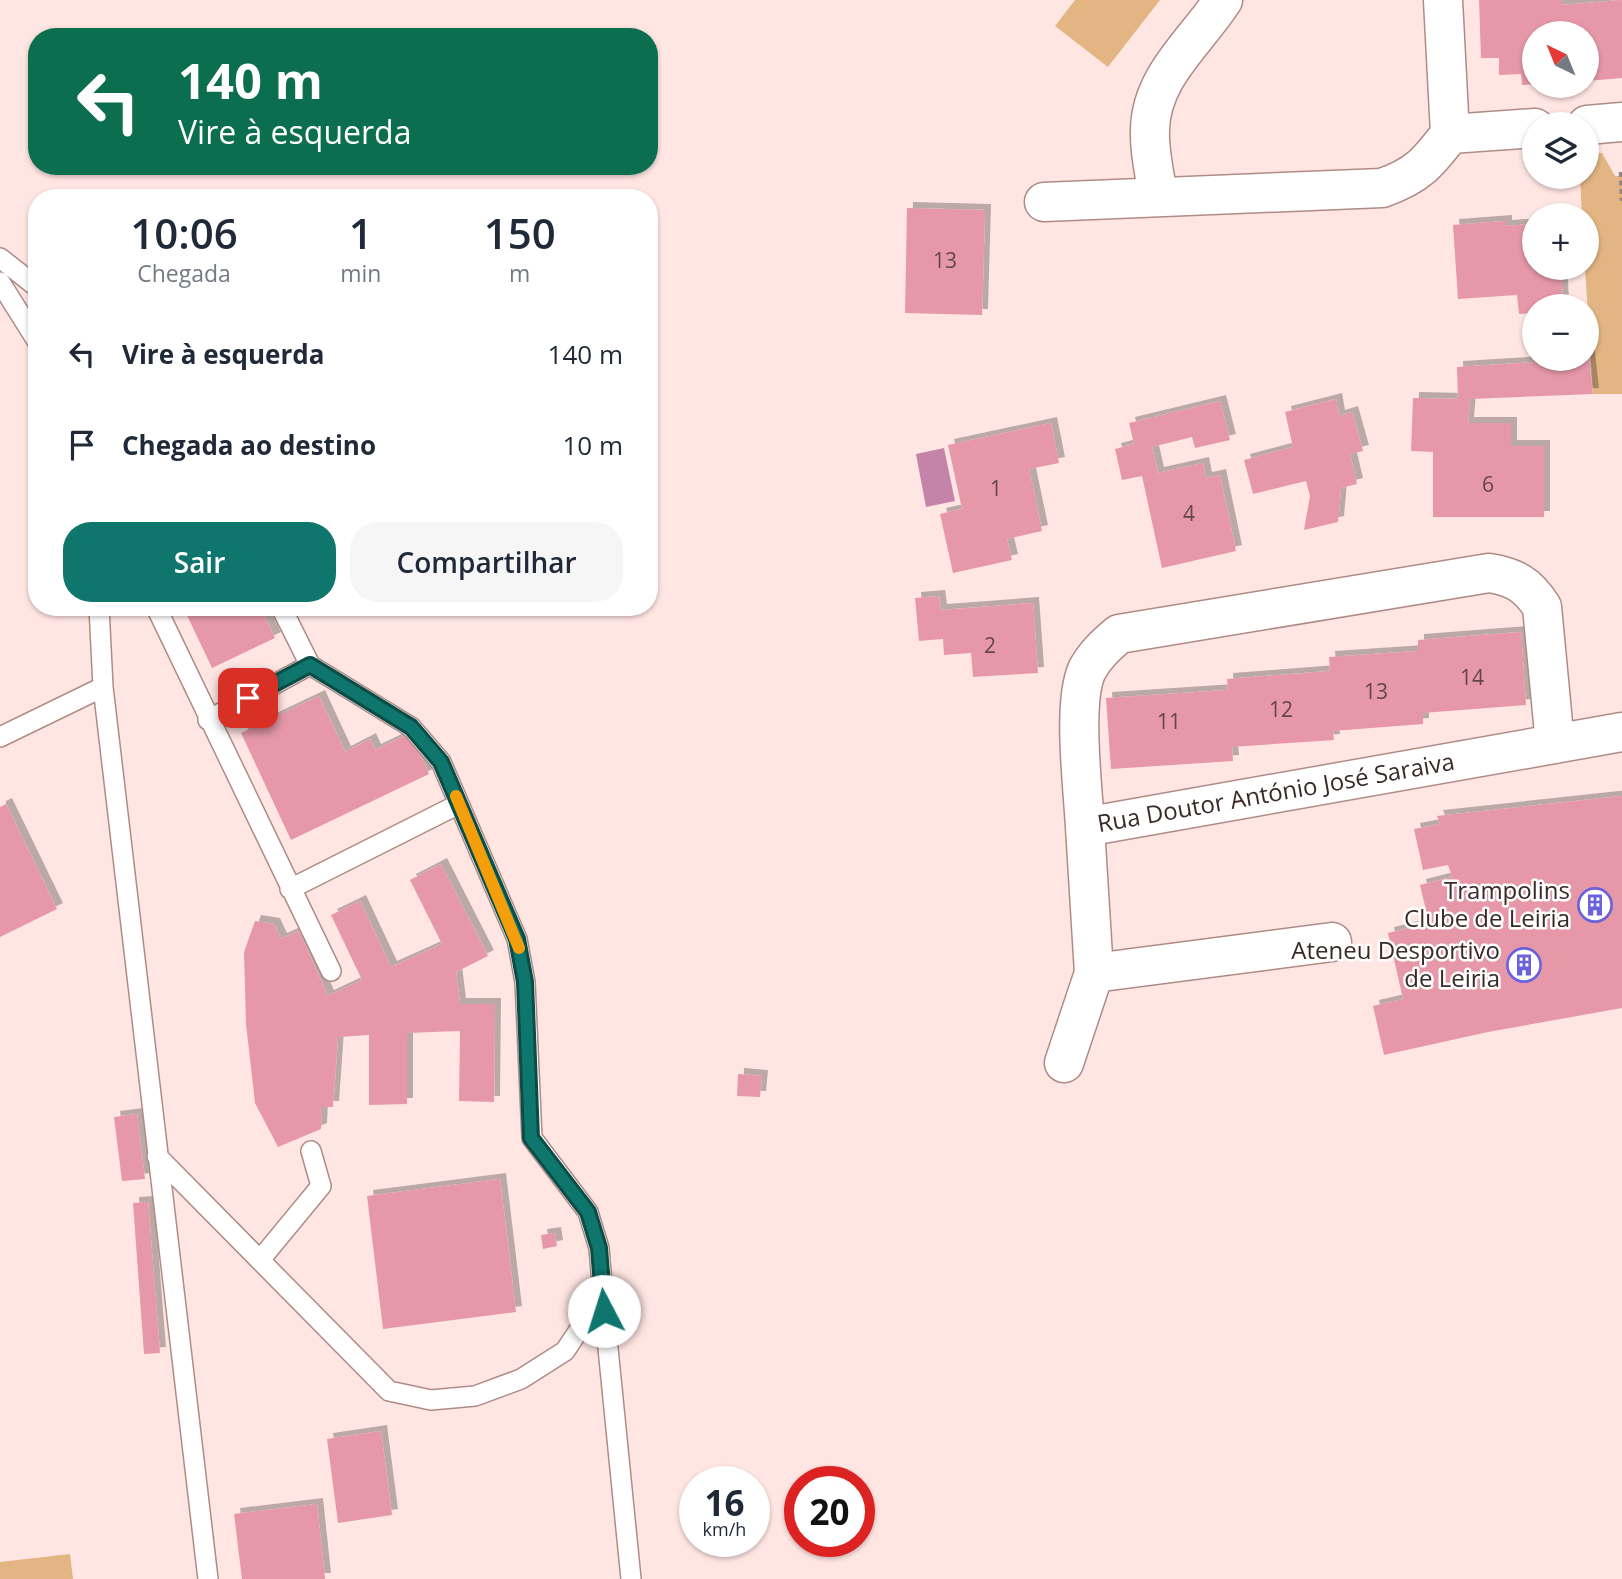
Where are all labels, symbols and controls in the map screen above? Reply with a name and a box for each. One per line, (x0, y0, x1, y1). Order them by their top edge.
north arrow (1522, 21, 1600, 98)
map controls (1522, 21, 1599, 371)
text: 140 m (178, 47, 323, 113)
icon: left (63, 56, 154, 147)
text: Vire à esquerda (178, 110, 411, 153)
button: layers (1522, 112, 1599, 189)
button: + (1522, 203, 1599, 280)
text: 10:06 (130, 204, 238, 261)
text: 1 (349, 204, 373, 261)
text: 150 (484, 204, 556, 261)
house number: 13 (933, 246, 957, 274)
text: Chegada (137, 257, 231, 289)
text: min (340, 257, 381, 289)
text: m (509, 257, 530, 289)
button: − (1522, 294, 1599, 371)
icon: left (63, 335, 101, 373)
text: Vire à esquerda (122, 336, 324, 372)
text: 140 m (548, 336, 623, 372)
icon: arrive (63, 426, 101, 464)
text: Chegada ao destino (122, 427, 376, 463)
text: 10 m (562, 427, 623, 463)
house number: 6 (1482, 470, 1494, 498)
house number: 1 (990, 474, 1002, 502)
house number: 4 (1183, 499, 1195, 527)
button: Sair (63, 522, 336, 602)
button: Compartilhar (350, 522, 623, 602)
house number: 2 (984, 631, 996, 659)
house number: 14 (1460, 663, 1484, 691)
pin (218, 668, 278, 728)
house number: 13 (1364, 677, 1388, 705)
icon: arrive (229, 679, 267, 717)
house number: 12 (1269, 695, 1293, 723)
house number: 11 (1157, 707, 1181, 735)
street label: Rua Doutor António José Saraiva (1095, 744, 1457, 839)
place label: Trampolins Clube de Leiria (1404, 873, 1570, 934)
building icon: Trampolins Clube de Leiria (1576, 886, 1614, 924)
place label: Ateneu Desportivo de Leiria (1291, 933, 1500, 994)
building icon: Ateneu Desportivo de Leiria (1505, 946, 1543, 984)
position arrow (567, 1274, 641, 1348)
speed limit sign: 20 (784, 1466, 875, 1557)
text: 16 (704, 1479, 745, 1526)
text: km/h (703, 1517, 746, 1541)

